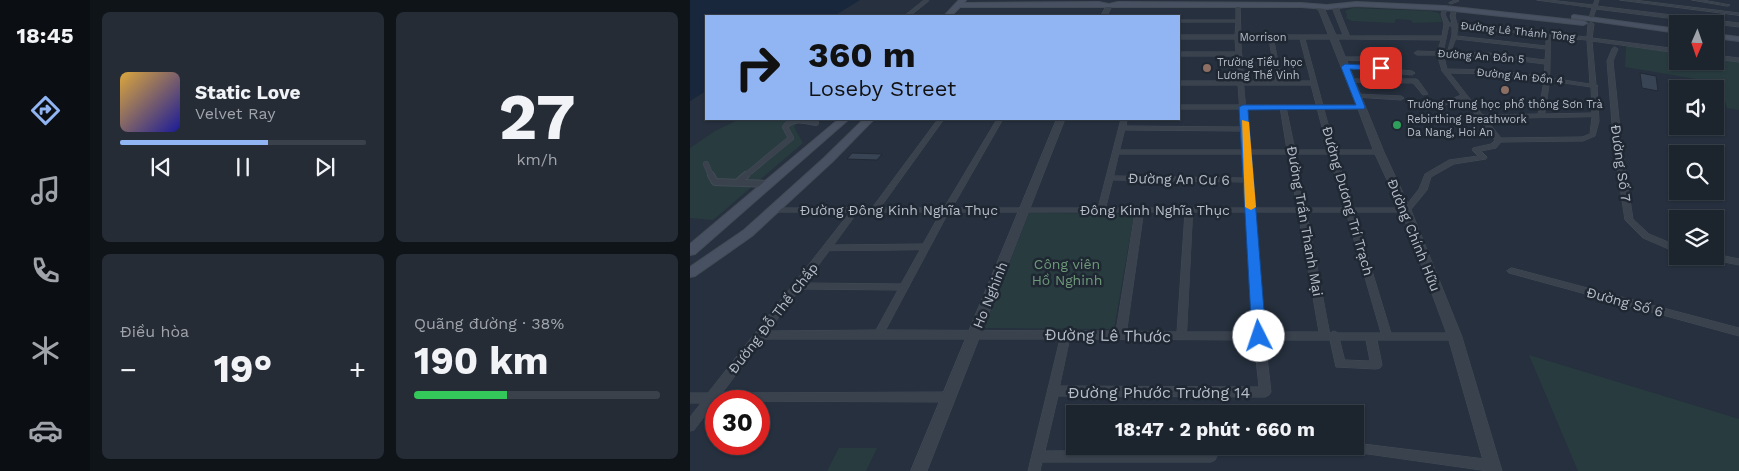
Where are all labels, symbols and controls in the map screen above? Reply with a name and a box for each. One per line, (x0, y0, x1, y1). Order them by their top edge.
north arrow (1669, 15, 1724, 70)
map controls (1669, 15, 1724, 265)
street label: Đường Lê Thánh Tông (1460, 19, 1576, 44)
text: 18:45 (17, 23, 73, 48)
street label: Morrison (1239, 31, 1287, 44)
text: 360 m (808, 34, 916, 76)
icon: right (725, 35, 790, 100)
pin (1360, 47, 1402, 89)
street label: Đường An Đồn 5 (1437, 47, 1525, 66)
icon: arrive (1367, 54, 1395, 82)
place label: Trường Tiểu học Lương Thế Vinh (1217, 56, 1303, 82)
marker: Trường Tiểu học Lương Thế Vinh (1201, 62, 1213, 74)
street label: Đường An Đồn 4 (1476, 65, 1564, 88)
text: Loseby Street (808, 76, 956, 101)
text: 27 (498, 79, 576, 155)
button: sound (1669, 80, 1724, 135)
text: Static Love (195, 81, 300, 104)
marker: Trường Trung học phổ thông Sơn Trà (1499, 84, 1511, 96)
icon: directions (28, 93, 63, 128)
place label: Trường Trung học phổ thông Sơn Trà (1407, 98, 1603, 111)
text: Velvet Ray (195, 104, 275, 123)
place label: Rebirthing Breathwork Da Nang, Hoi An (1407, 113, 1527, 139)
marker: Rebirthing Breathwork Da Nang, Hoi An (1391, 119, 1403, 131)
street label: Đường Số 7 (1608, 123, 1634, 203)
street label: Đường Dương Trí Trạch (1319, 124, 1377, 278)
street label: Đường Trần Thanh Mại (1284, 145, 1326, 297)
button: search (1669, 145, 1724, 200)
text: km/h (516, 150, 558, 169)
icon: previous (147, 153, 175, 181)
icon: pause (229, 153, 257, 181)
icon: next (311, 153, 339, 181)
street label: Đường An Cư 6 (1128, 170, 1230, 188)
icon: music (28, 173, 63, 208)
street label: Đường Chính Hữu (1384, 176, 1444, 294)
street label: Đường Đông Kinh Nghĩa Thục (800, 202, 998, 218)
street label: Đông Kinh Nghĩa Thục (1080, 202, 1230, 218)
button: layers (1669, 210, 1724, 265)
icon: phone (28, 253, 63, 288)
park label: Công viên Hồ Nghinh (1032, 256, 1102, 288)
street label: Đường Đỗ Thế Chấp (725, 259, 821, 377)
street label: Ho Nghinh (969, 259, 1011, 331)
street label: Đường Số 6 (1585, 284, 1665, 320)
position arrow (1232, 309, 1284, 361)
text: Quãng đường · 38% (414, 314, 564, 333)
text: Điều hòa (120, 322, 189, 341)
street label: Đường Lê Thước (1045, 325, 1171, 346)
icon: climate (28, 333, 63, 368)
text: 190 km (414, 339, 549, 383)
text: 19° (214, 347, 272, 391)
text: − (120, 353, 137, 386)
text: + (349, 353, 366, 386)
street label: Đường Phước Trường 14 (1068, 383, 1250, 402)
speed limit sign: 30 (705, 390, 770, 455)
icon: car (28, 413, 63, 448)
text: 18:47 · 2 phút · 660 m (1115, 418, 1315, 441)

